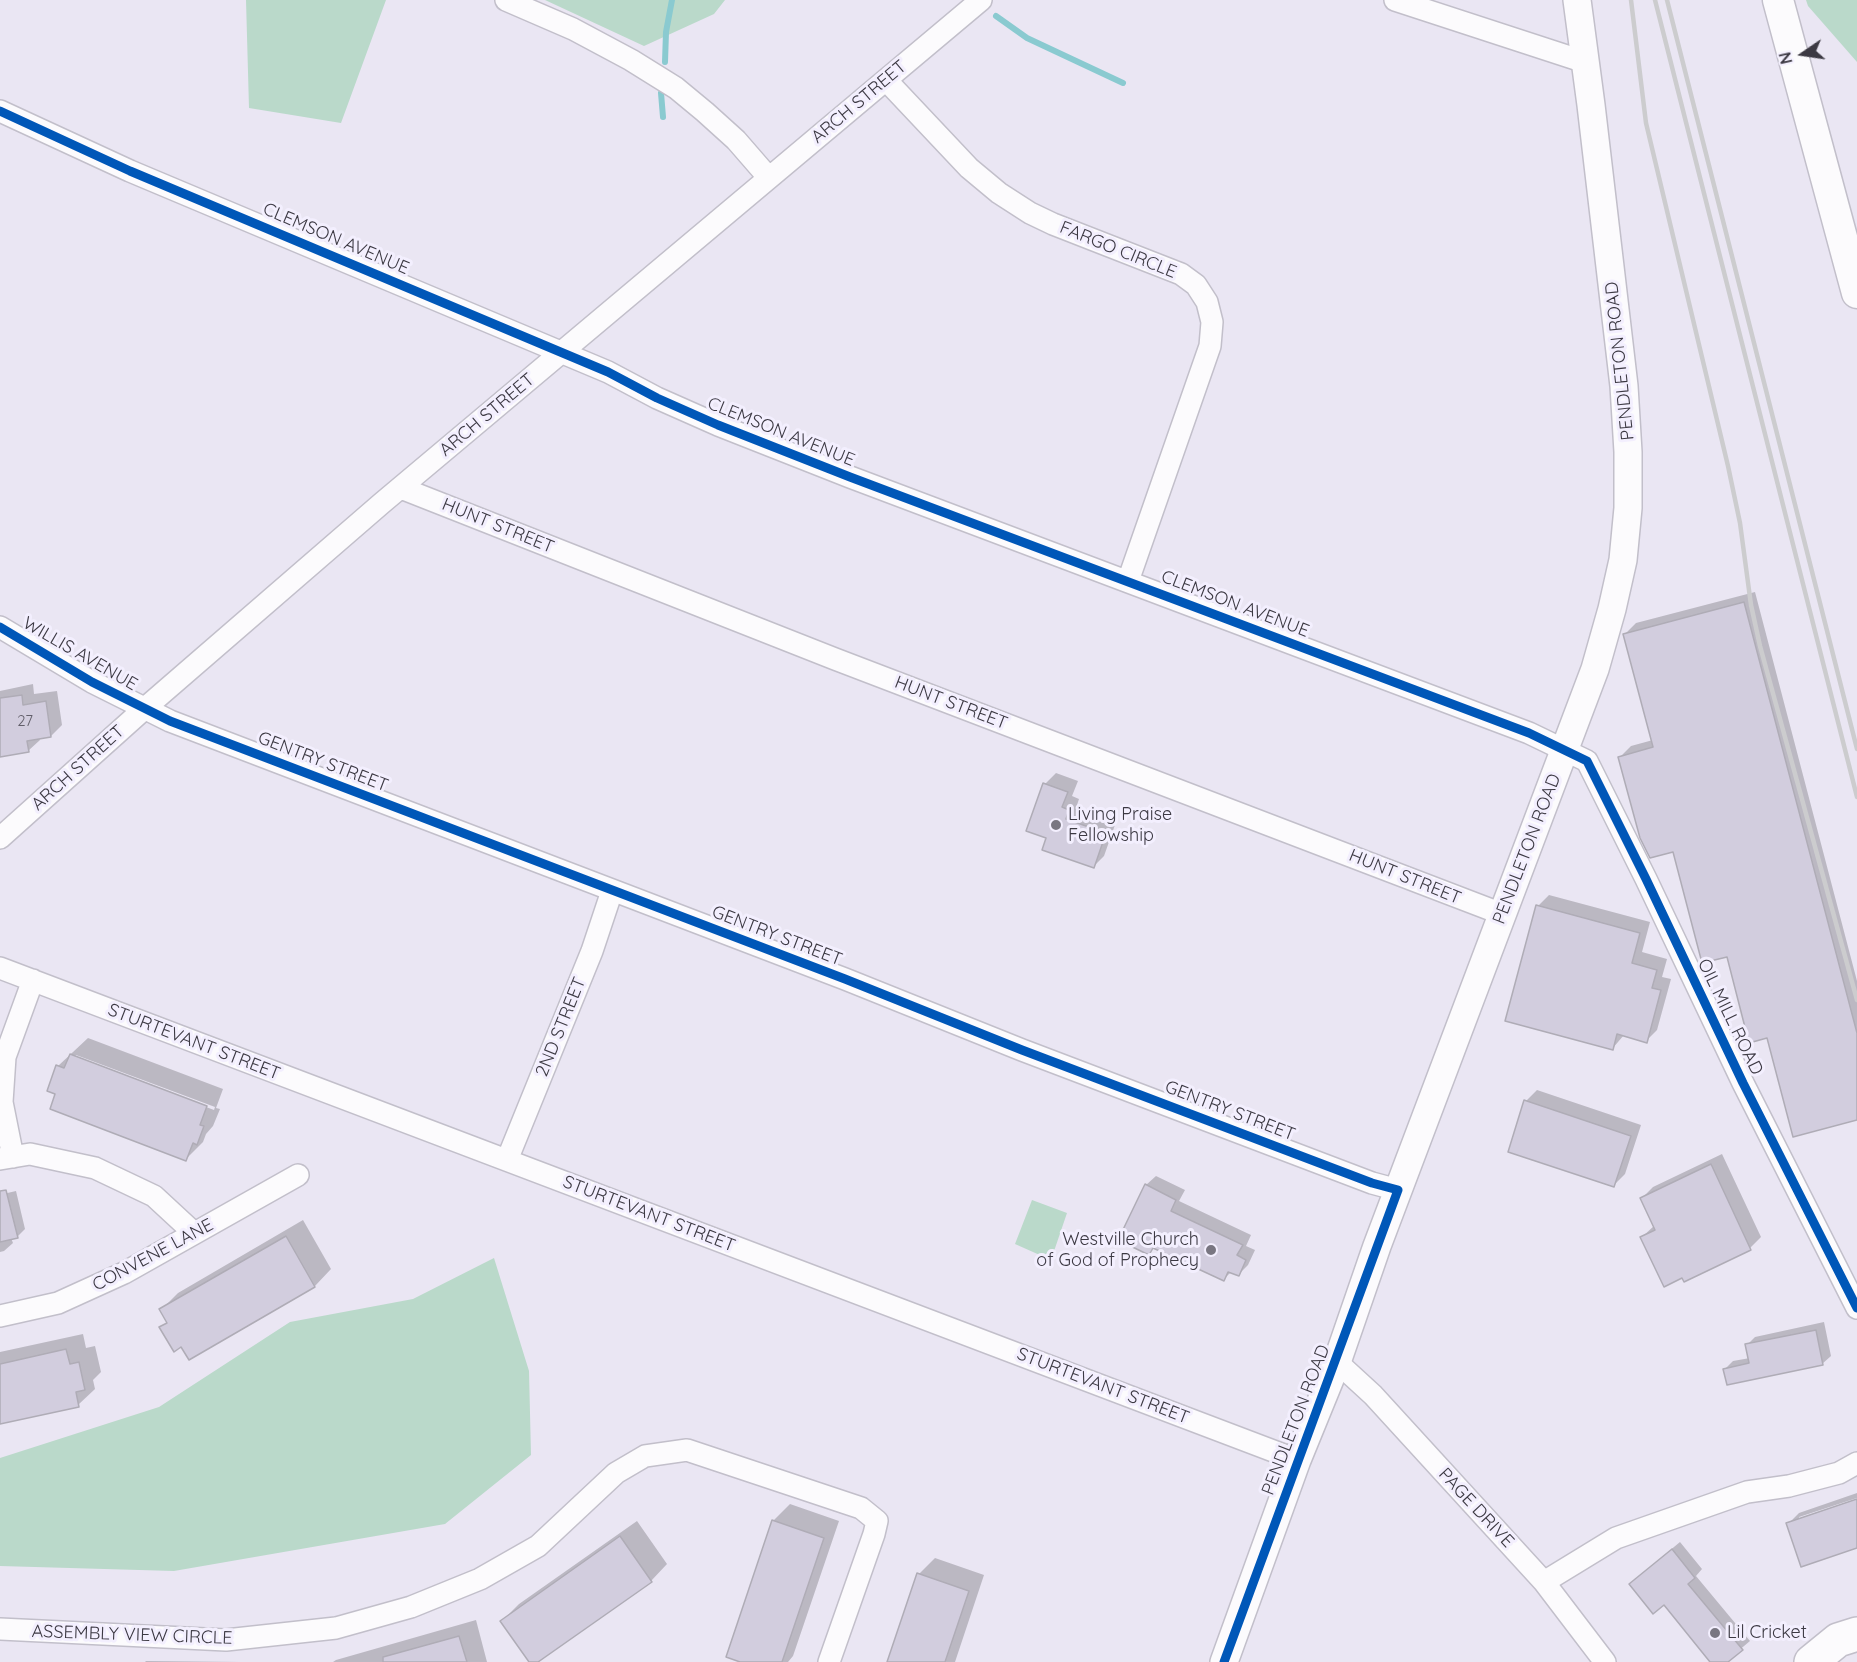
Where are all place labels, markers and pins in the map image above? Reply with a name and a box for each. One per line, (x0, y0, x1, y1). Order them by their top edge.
place label: Living Praise Fellowship (1068, 804, 1172, 846)
marker: Living Praise Fellowship (1049, 818, 1063, 832)
place label: Westville Church of God of Prophecy (1036, 1229, 1199, 1272)
marker: Westville Church of God of Prophecy (1204, 1243, 1218, 1257)
place label: Lil Cricket (1727, 1622, 1807, 1644)
marker: Lil Cricket (1708, 1626, 1722, 1640)

